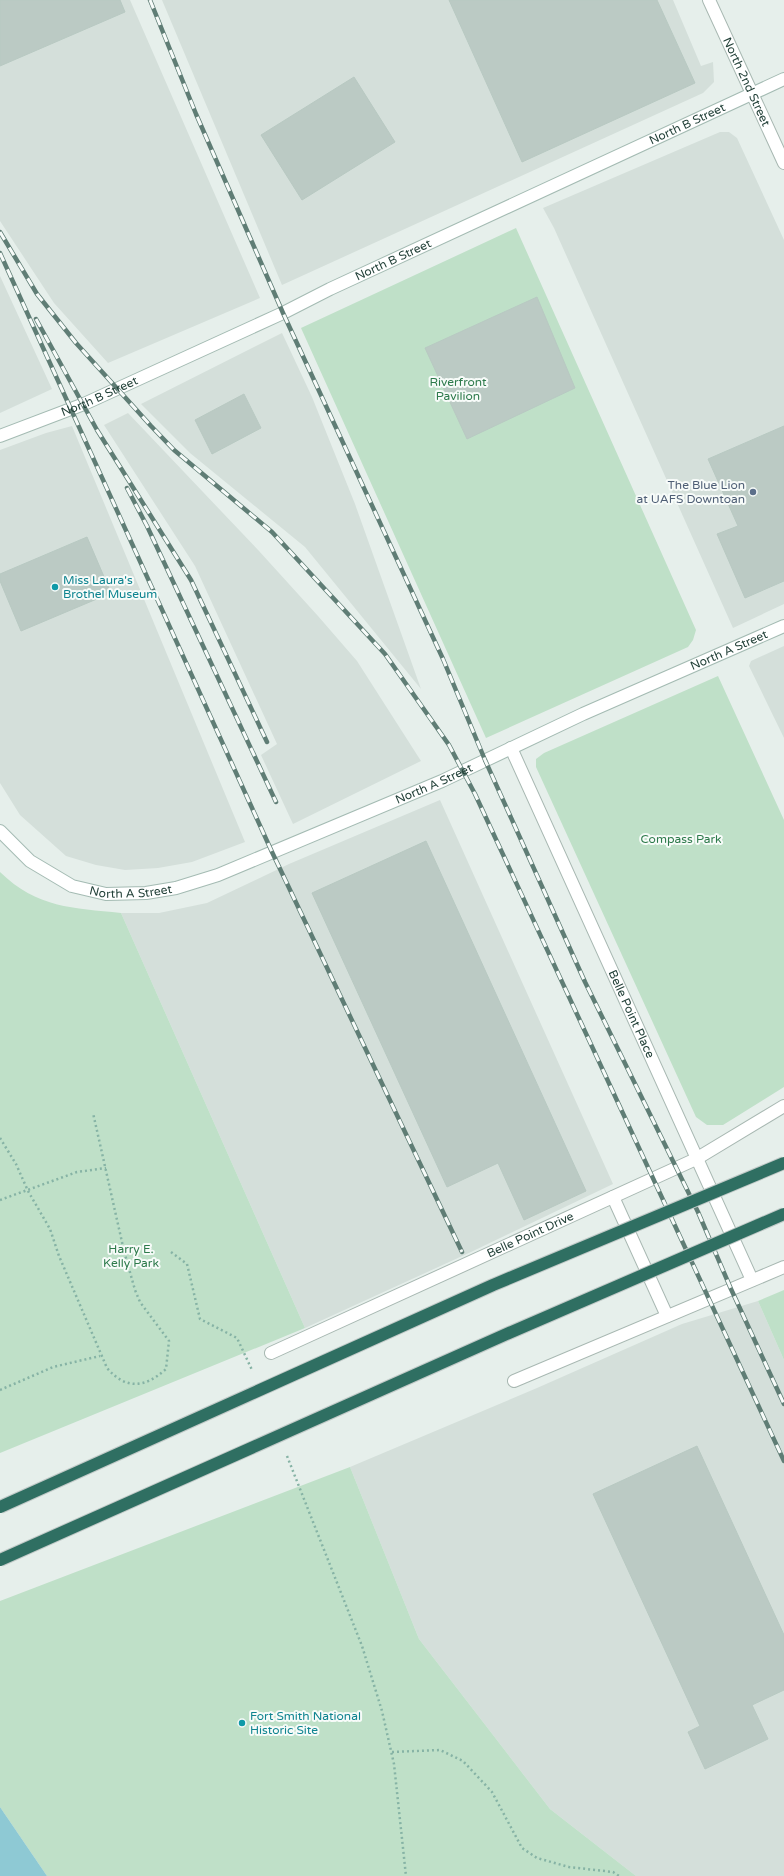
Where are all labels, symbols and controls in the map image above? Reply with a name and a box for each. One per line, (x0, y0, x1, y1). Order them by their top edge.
street label: North 2nd Street (720, 35, 773, 129)
street label: North B Street (647, 100, 728, 147)
street label: North B Street (353, 236, 434, 283)
street label: North B Street (59, 373, 140, 419)
park label: Riverfront Pavilion (429, 375, 487, 403)
place label: The Blue Lion at UAFS Downtoan (637, 478, 745, 506)
marker: The Blue Lion at UAFS Downtoan (748, 487, 758, 497)
place label: Miss Laura's Brothel Museum (63, 573, 157, 601)
marker: Miss Laura's Brothel Museum (50, 582, 60, 592)
street label: North A Street (688, 627, 770, 673)
street label: North A Street (393, 760, 475, 807)
park label: Compass Park (640, 832, 722, 846)
street label: North A Street (88, 882, 173, 901)
street label: Belle Point Place (606, 968, 658, 1060)
street label: Belle Point Drive (485, 1209, 576, 1260)
park label: Harry E. Kelly Park (103, 1242, 159, 1270)
place label: Fort Smith National Historic Site (250, 1709, 361, 1737)
marker: Fort Smith National Historic Site (237, 1718, 247, 1728)

